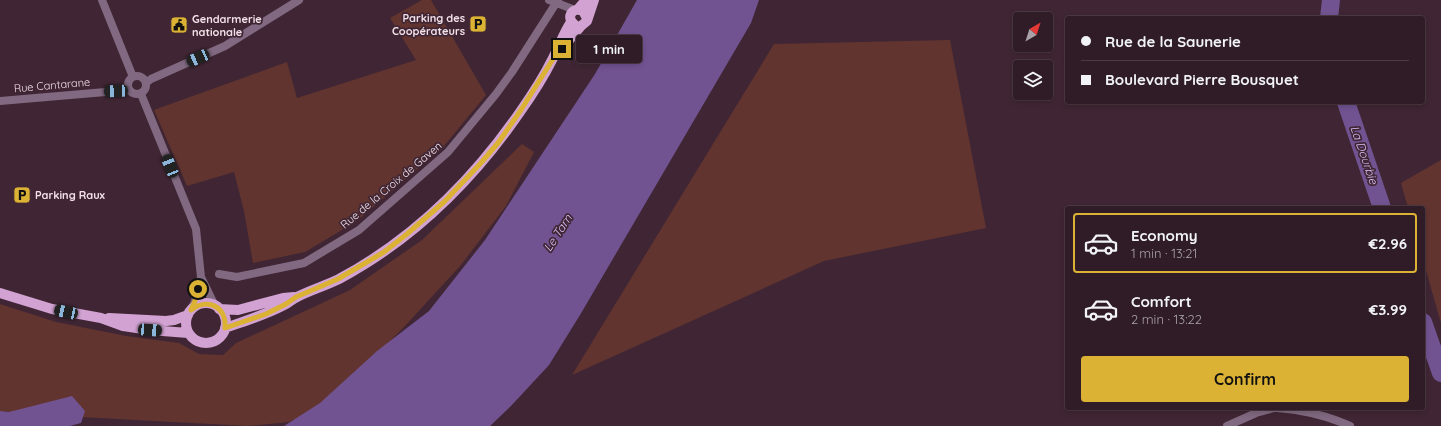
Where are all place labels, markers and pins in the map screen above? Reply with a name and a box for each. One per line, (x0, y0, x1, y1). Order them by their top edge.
place label: Parking des Coopérateurs (392, 11, 465, 38)
place label: Gendarmerie nationale (192, 12, 262, 39)
parking icon: Parking des Coopérateurs (468, 14, 488, 34)
public building icon: Gendarmerie nationale (169, 15, 189, 35)
parking icon: Parking Raux (12, 185, 32, 205)
place label: Parking Raux (35, 188, 106, 202)

